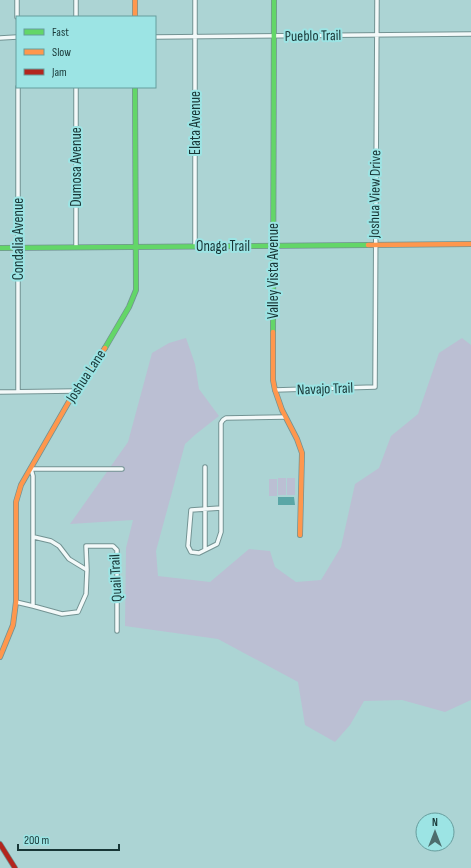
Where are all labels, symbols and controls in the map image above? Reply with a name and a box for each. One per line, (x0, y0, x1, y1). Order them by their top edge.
legend (16, 16, 156, 88)
text: Fast (52, 25, 69, 40)
street label: Pueblo Trail (285, 26, 341, 46)
text: Slow (52, 45, 71, 60)
text: Jam (51, 65, 67, 80)
street label: Elata Avenue (186, 91, 205, 155)
street label: Dumosa Avenue (67, 127, 86, 207)
street label: Joshua View Drive (365, 150, 385, 239)
street label: Condalia Avenue (9, 198, 28, 280)
street label: Valley Vista Avenue (264, 223, 283, 319)
street label: Onaga Trail (196, 237, 250, 256)
street label: Joshua Lane (61, 346, 110, 407)
street label: Navajo Trail (296, 379, 354, 399)
street label: Quail Trail (105, 554, 127, 602)
north arrow (415, 812, 455, 852)
text: N (432, 816, 438, 829)
scale bar (18, 826, 119, 852)
text: 200 m (24, 833, 50, 848)

